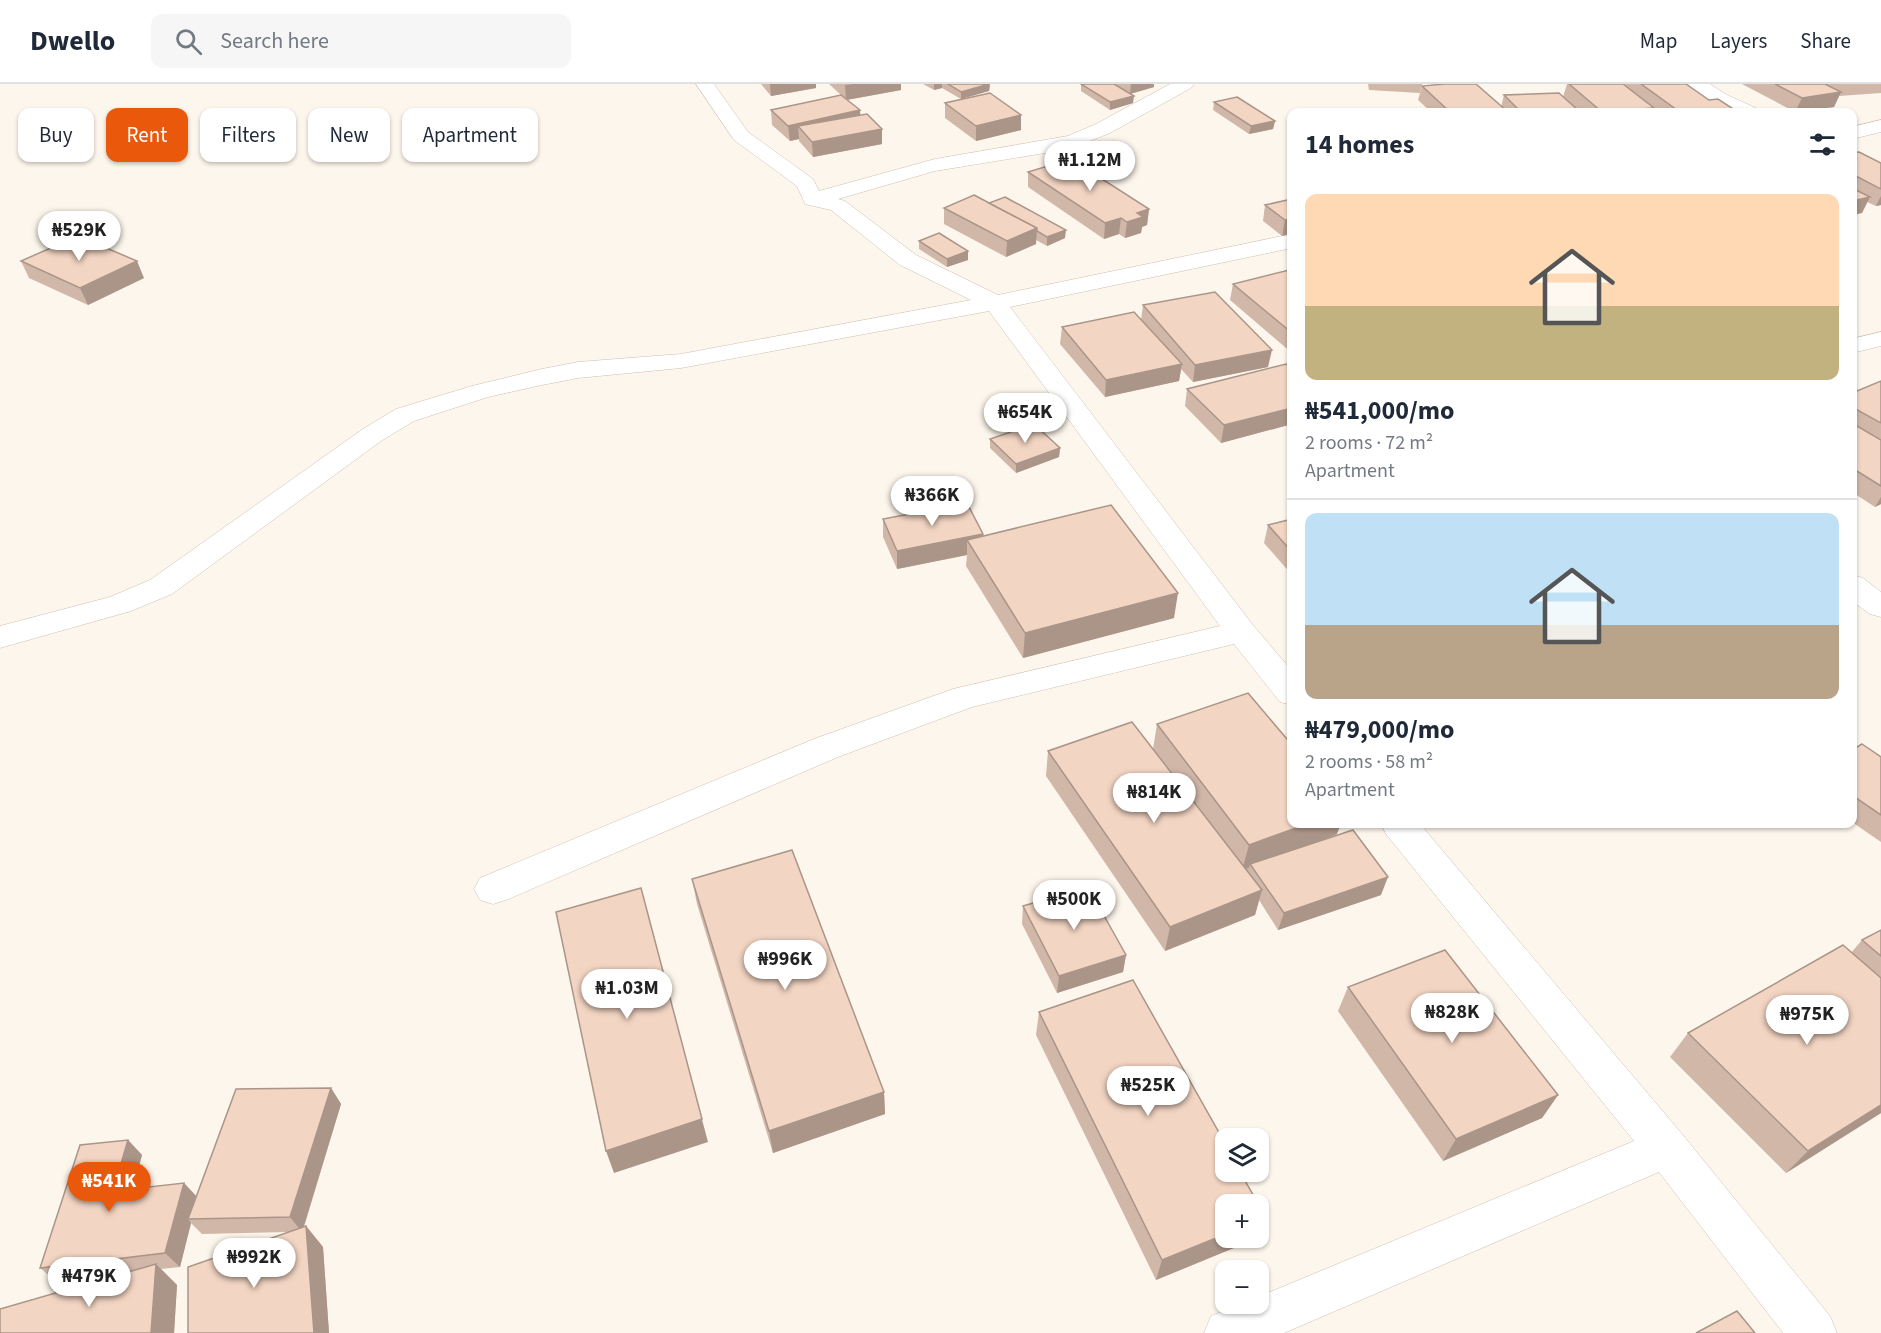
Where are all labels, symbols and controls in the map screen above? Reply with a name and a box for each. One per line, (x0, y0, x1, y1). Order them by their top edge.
search box (151, 14, 571, 68)
text: Dwello (30, 21, 115, 61)
icon: search (172, 25, 205, 58)
text: Search here (220, 25, 329, 57)
text: Map (1640, 26, 1677, 56)
text: Layers (1710, 26, 1767, 56)
text: Share (1800, 26, 1851, 56)
chip: Buy (18, 108, 94, 162)
chip: Rent (106, 108, 188, 162)
chip: Filters (200, 108, 296, 162)
chip: New (308, 108, 390, 162)
chip: Apartment (402, 108, 538, 162)
text: 14 homes (1305, 126, 1414, 163)
icon: filters (1806, 128, 1839, 161)
pin: ₦1.12M (1041, 141, 1139, 192)
text: ₦1.12M (1058, 146, 1122, 174)
pin: ₦529K (37, 211, 121, 262)
text: ₦529K (52, 216, 106, 244)
icon: home (1518, 233, 1626, 341)
text: ₦541,000/mo (1305, 392, 1454, 429)
pin: ₦654K (983, 393, 1067, 444)
text: ₦654K (998, 398, 1052, 426)
text: 2 rooms · 72 m² (1305, 429, 1433, 457)
text: Apartment (1305, 457, 1395, 485)
pin: ₦366K (890, 476, 974, 527)
text: ₦366K (905, 481, 959, 509)
icon: home (1518, 552, 1626, 660)
text: ₦479,000/mo (1305, 711, 1454, 748)
text: 2 rooms · 58 m² (1305, 748, 1433, 776)
pin: ₦814K (1112, 773, 1196, 824)
text: Apartment (1305, 776, 1395, 804)
text: ₦814K (1127, 778, 1181, 806)
pin: ₦500K (1032, 880, 1116, 931)
text: ₦500K (1047, 885, 1101, 913)
pin: ₦996K (743, 940, 827, 991)
text: ₦996K (758, 945, 812, 973)
pin: ₦1.03M (578, 969, 676, 1020)
text: ₦1.03M (595, 974, 659, 1002)
pin: ₦828K (1410, 993, 1494, 1044)
pin: ₦975K (1765, 995, 1849, 1046)
text: ₦828K (1425, 998, 1479, 1026)
text: ₦975K (1780, 1000, 1834, 1028)
pin: ₦525K (1106, 1066, 1190, 1117)
text: ₦525K (1121, 1071, 1175, 1099)
map controls (1215, 1128, 1269, 1314)
button: layers (1215, 1128, 1269, 1182)
pin: ₦541K (67, 1162, 151, 1213)
text: ₦541K (82, 1167, 136, 1195)
button: + (1215, 1194, 1269, 1248)
pin: ₦992K (212, 1238, 296, 1289)
text: ₦992K (227, 1243, 281, 1271)
pin: ₦479K (47, 1257, 131, 1308)
button: − (1215, 1260, 1269, 1314)
text: ₦479K (62, 1262, 116, 1290)

